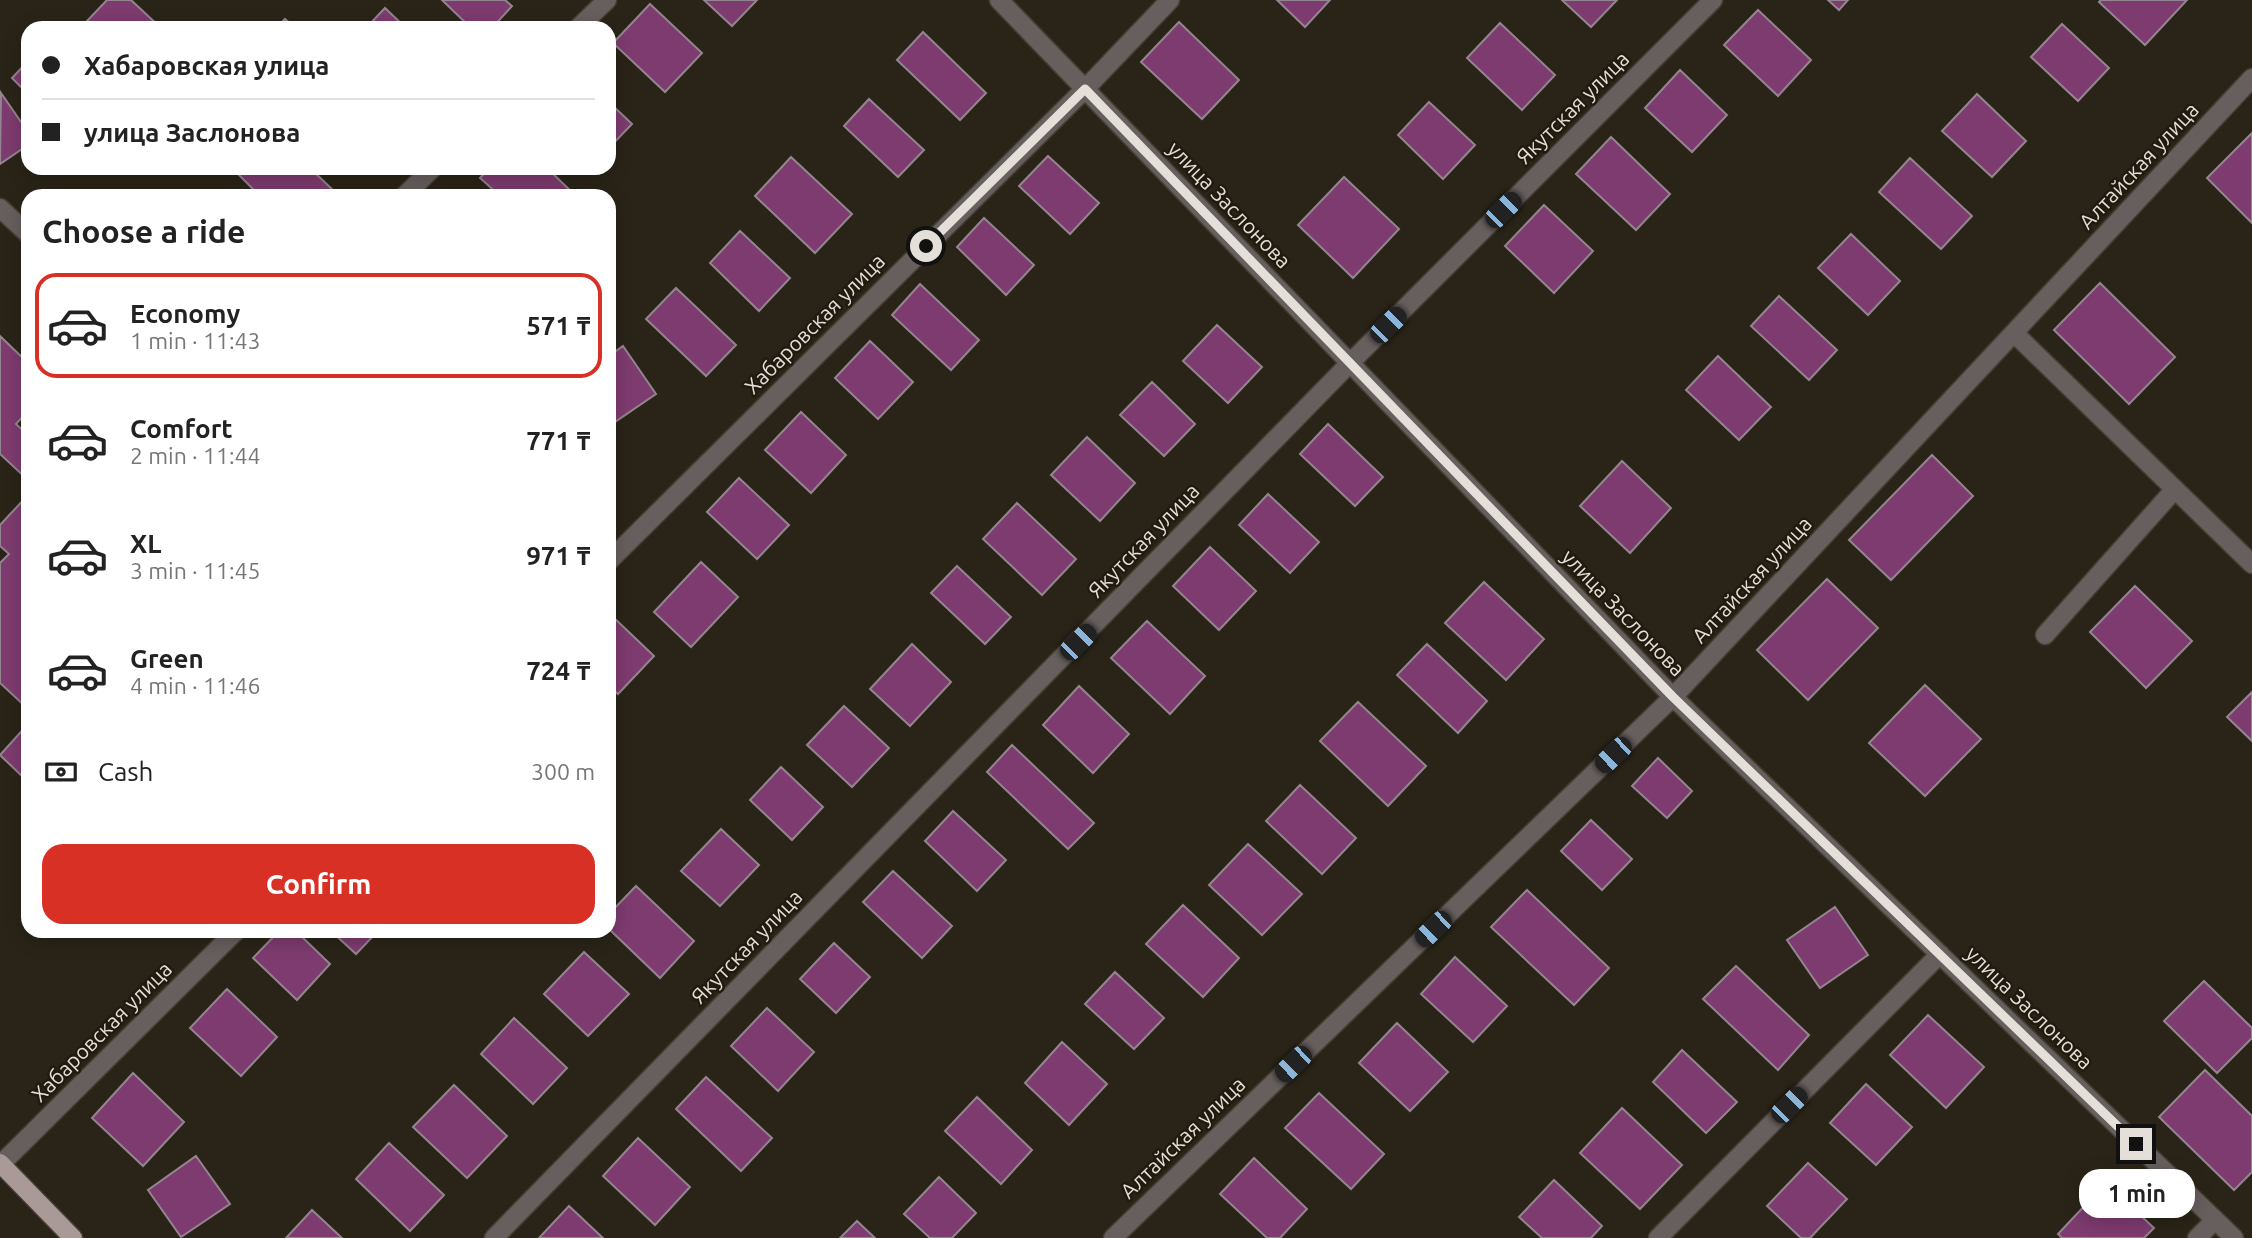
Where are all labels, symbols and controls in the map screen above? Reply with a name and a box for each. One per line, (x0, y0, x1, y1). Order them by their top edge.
street label: Якутская улица (1511, 46, 1633, 168)
text: Хабаровская улица (84, 51, 329, 80)
street label: Алтайская улица (2074, 97, 2203, 233)
text: улица Заслонова (84, 118, 300, 147)
street label: улица Заслонова (1163, 136, 1296, 273)
car (1481, 188, 1526, 232)
text: Choose a ride (42, 213, 245, 249)
route start (910, 230, 942, 262)
street label: Хабаровская улица (739, 248, 889, 398)
icon: car (46, 294, 109, 357)
text: Economy (130, 299, 240, 328)
car (1366, 303, 1411, 347)
text: 571 ₸ (526, 311, 591, 340)
text: 1 min · 11:43 (130, 328, 261, 353)
icon: car (46, 409, 109, 472)
text: Comfort (130, 414, 233, 443)
text: 771 ₸ (526, 426, 591, 455)
text: 2 min · 11:44 (130, 443, 261, 468)
street label: Якутская улица (1083, 478, 1204, 602)
street label: Алтайская улица (1687, 511, 1816, 647)
icon: car (46, 524, 109, 587)
text: XL (130, 529, 161, 558)
text: 971 ₸ (526, 541, 591, 570)
street label: улица Заслонова (1557, 544, 1690, 681)
text: 3 min · 11:45 (130, 558, 261, 583)
car (1056, 620, 1101, 664)
icon: car (46, 639, 109, 702)
text: Green (130, 644, 204, 673)
text: 724 ₸ (526, 656, 591, 685)
text: 4 min · 11:46 (130, 673, 261, 698)
car (1591, 733, 1636, 777)
icon: cash (42, 753, 80, 791)
text: Cash (98, 757, 153, 786)
text: 300 m (531, 759, 595, 784)
button: Confirm (42, 844, 595, 924)
street label: Якутская улица (686, 884, 807, 1008)
car (1411, 907, 1456, 951)
street label: улица Заслонова (1961, 941, 2098, 1074)
street label: Хабаровская улица (26, 956, 176, 1106)
car (1271, 1042, 1316, 1086)
street label: Алтайская улица (1115, 1072, 1250, 1203)
car (1767, 1083, 1812, 1127)
route end (2120, 1128, 2152, 1160)
callout: 1 min (2078, 1168, 2194, 1218)
text: 1 min (2108, 1181, 2166, 1206)

